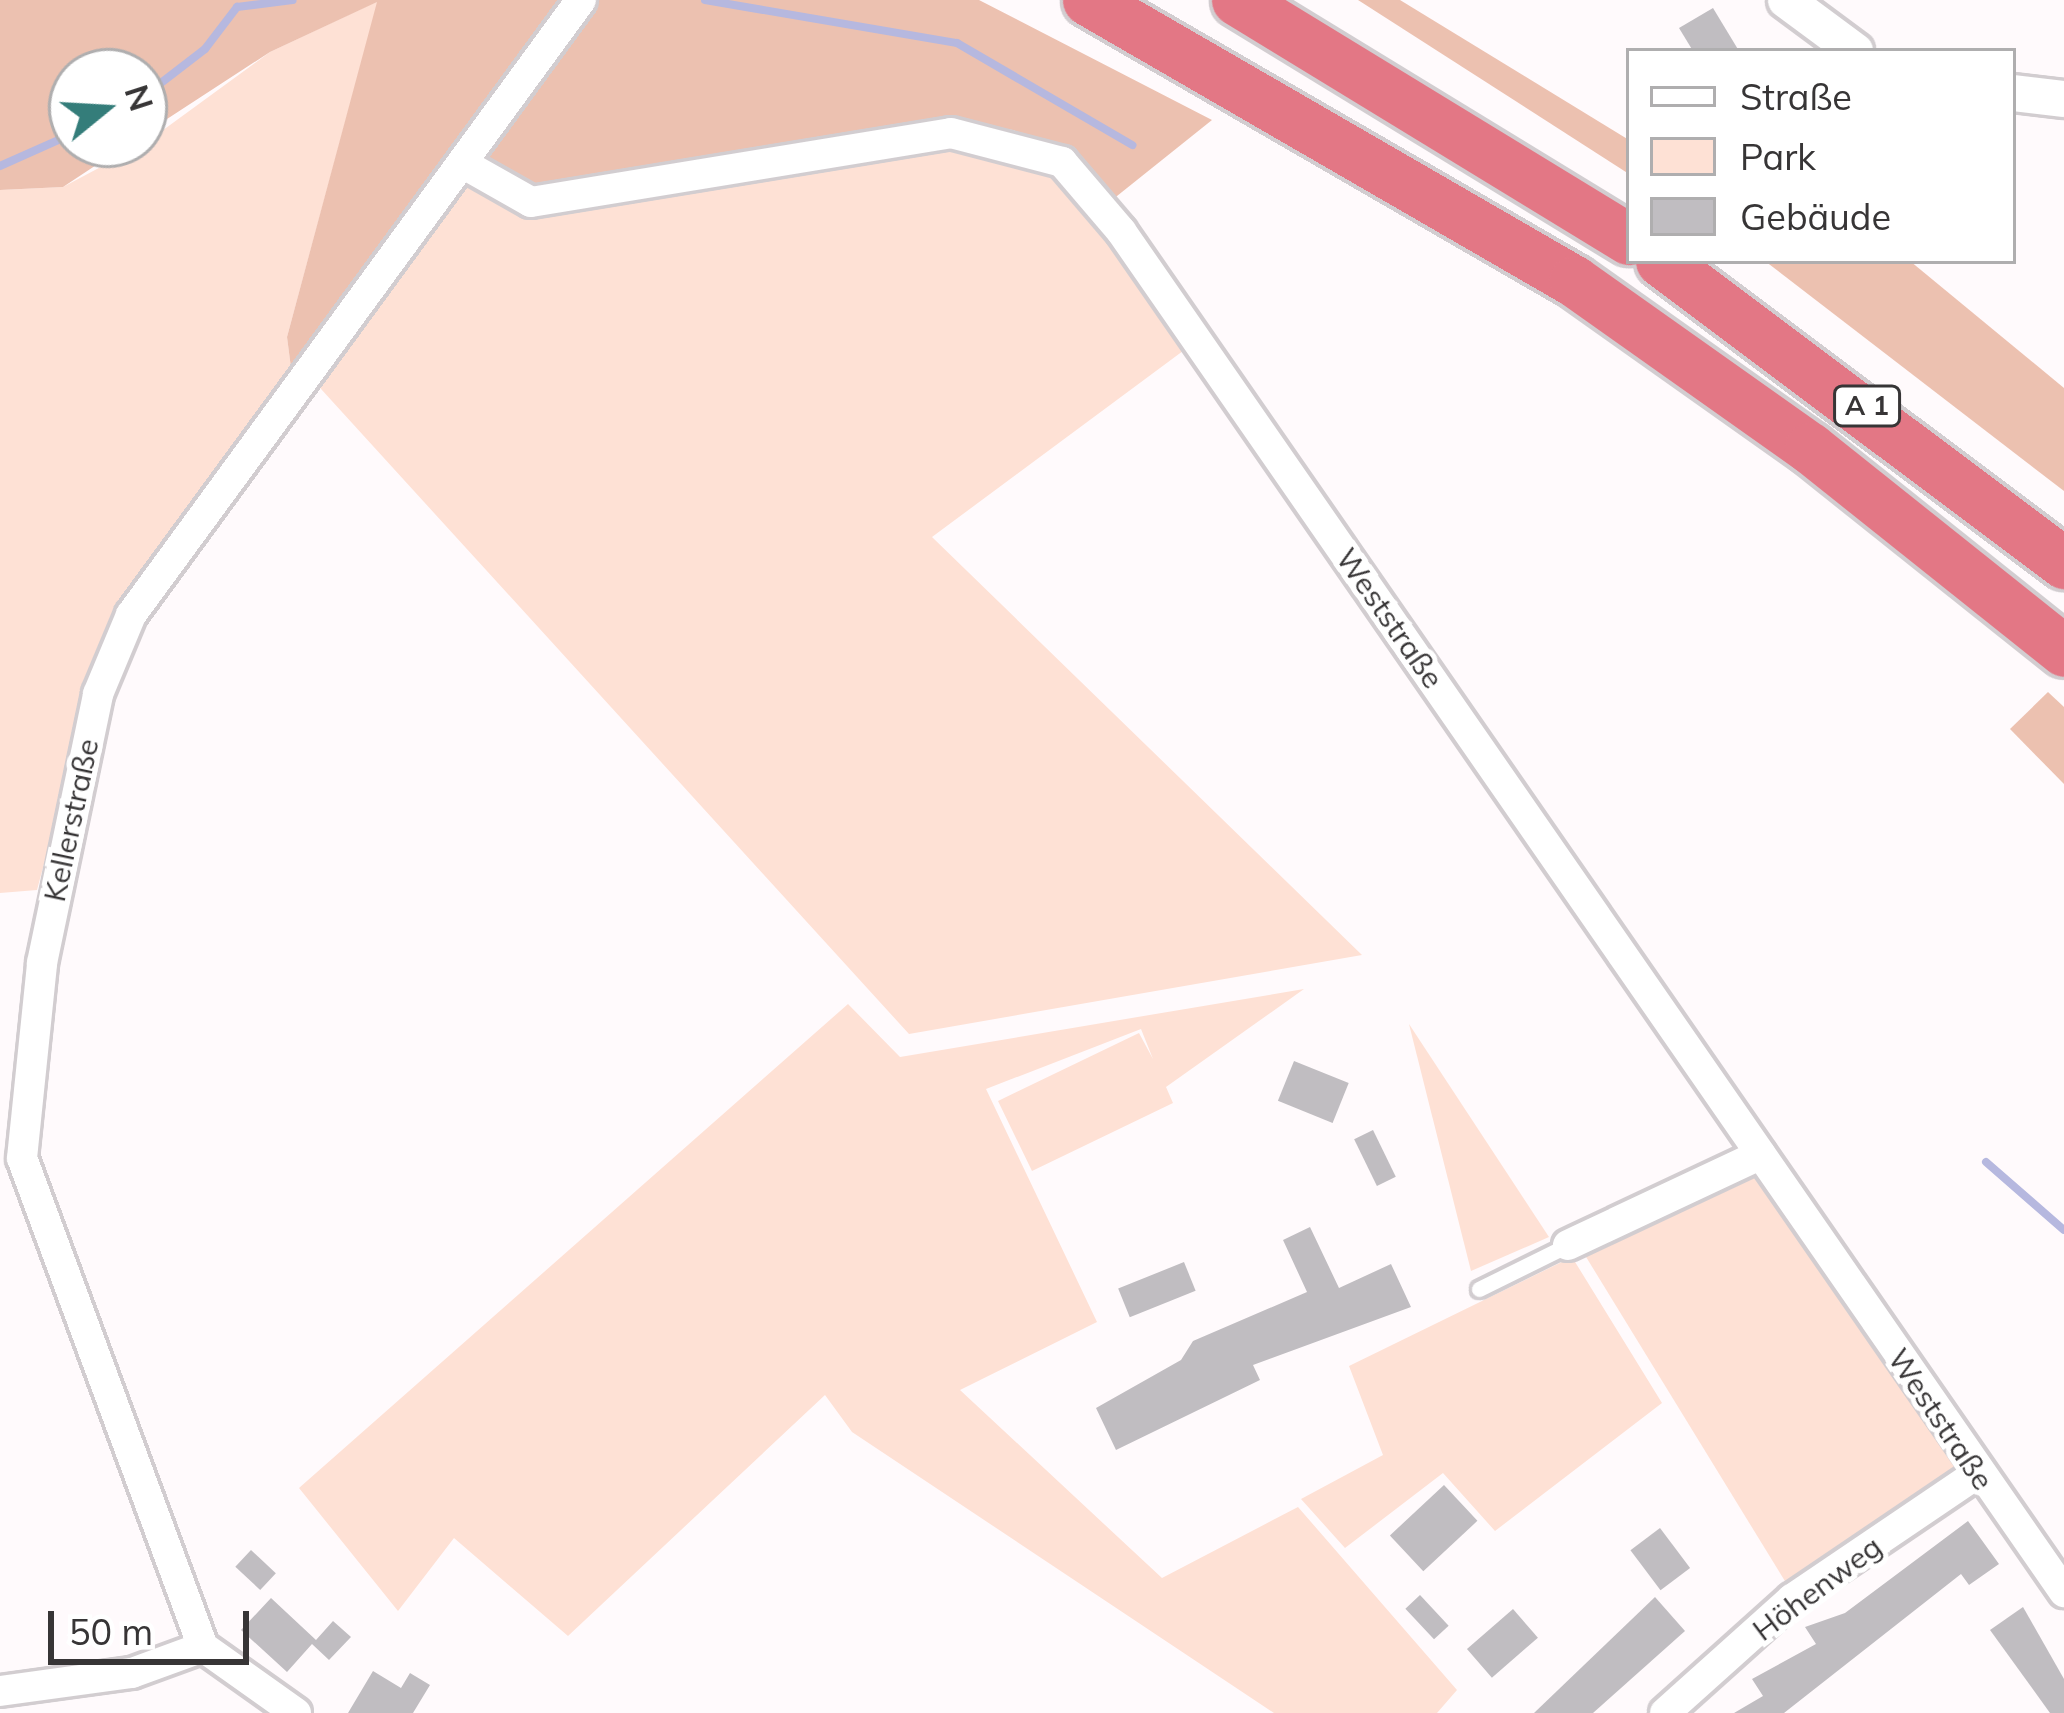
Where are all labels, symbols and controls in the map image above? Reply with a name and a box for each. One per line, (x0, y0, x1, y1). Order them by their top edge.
north arrow (48, 48, 168, 168)
legend (1626, 48, 2016, 264)
text: Straße (1740, 74, 1852, 119)
text: N (117, 79, 163, 116)
text: Park (1740, 134, 1816, 179)
text: Gebäude (1740, 194, 1891, 239)
road number: A 1 (1831, 385, 1903, 427)
street label: Weststraße (1329, 541, 1451, 695)
street label: Kellerstraße (36, 735, 106, 905)
street label: Weststraße (1881, 1342, 2001, 1496)
street label: Höhenweg (1746, 1528, 1888, 1648)
scale bar (54, 1587, 255, 1661)
text: 50 m (69, 1609, 153, 1654)

